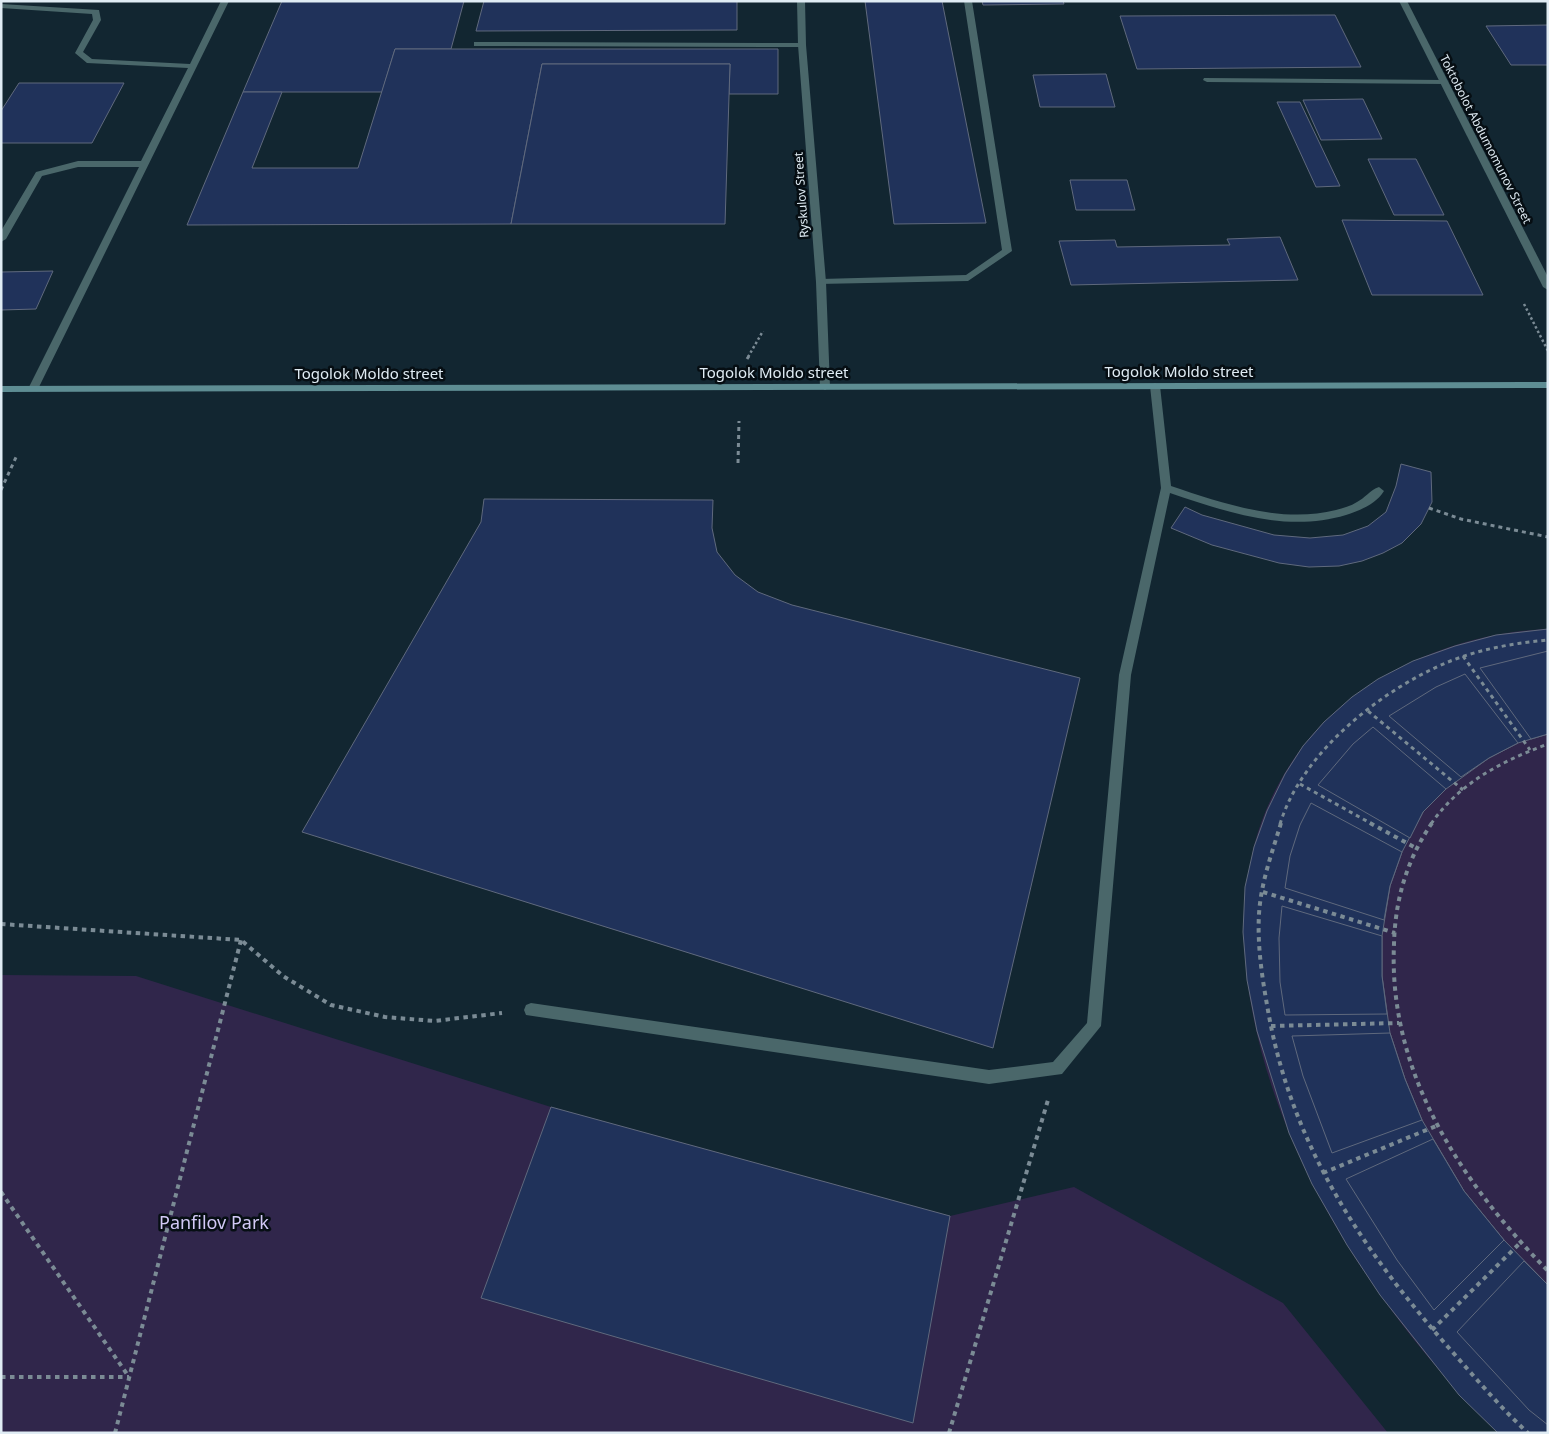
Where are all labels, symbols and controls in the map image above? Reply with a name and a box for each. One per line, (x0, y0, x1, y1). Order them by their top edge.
street label: Toktobolot Abdumomunov Street (1436, 52, 1536, 227)
street label: Ryskulov Street (789, 151, 812, 238)
street label: Togolok Moldo street (1104, 361, 1254, 381)
street label: Togolok Moldo street (699, 362, 849, 382)
street label: Togolok Moldo street (294, 363, 444, 383)
park label: Panfilov Park (159, 1210, 269, 1234)

